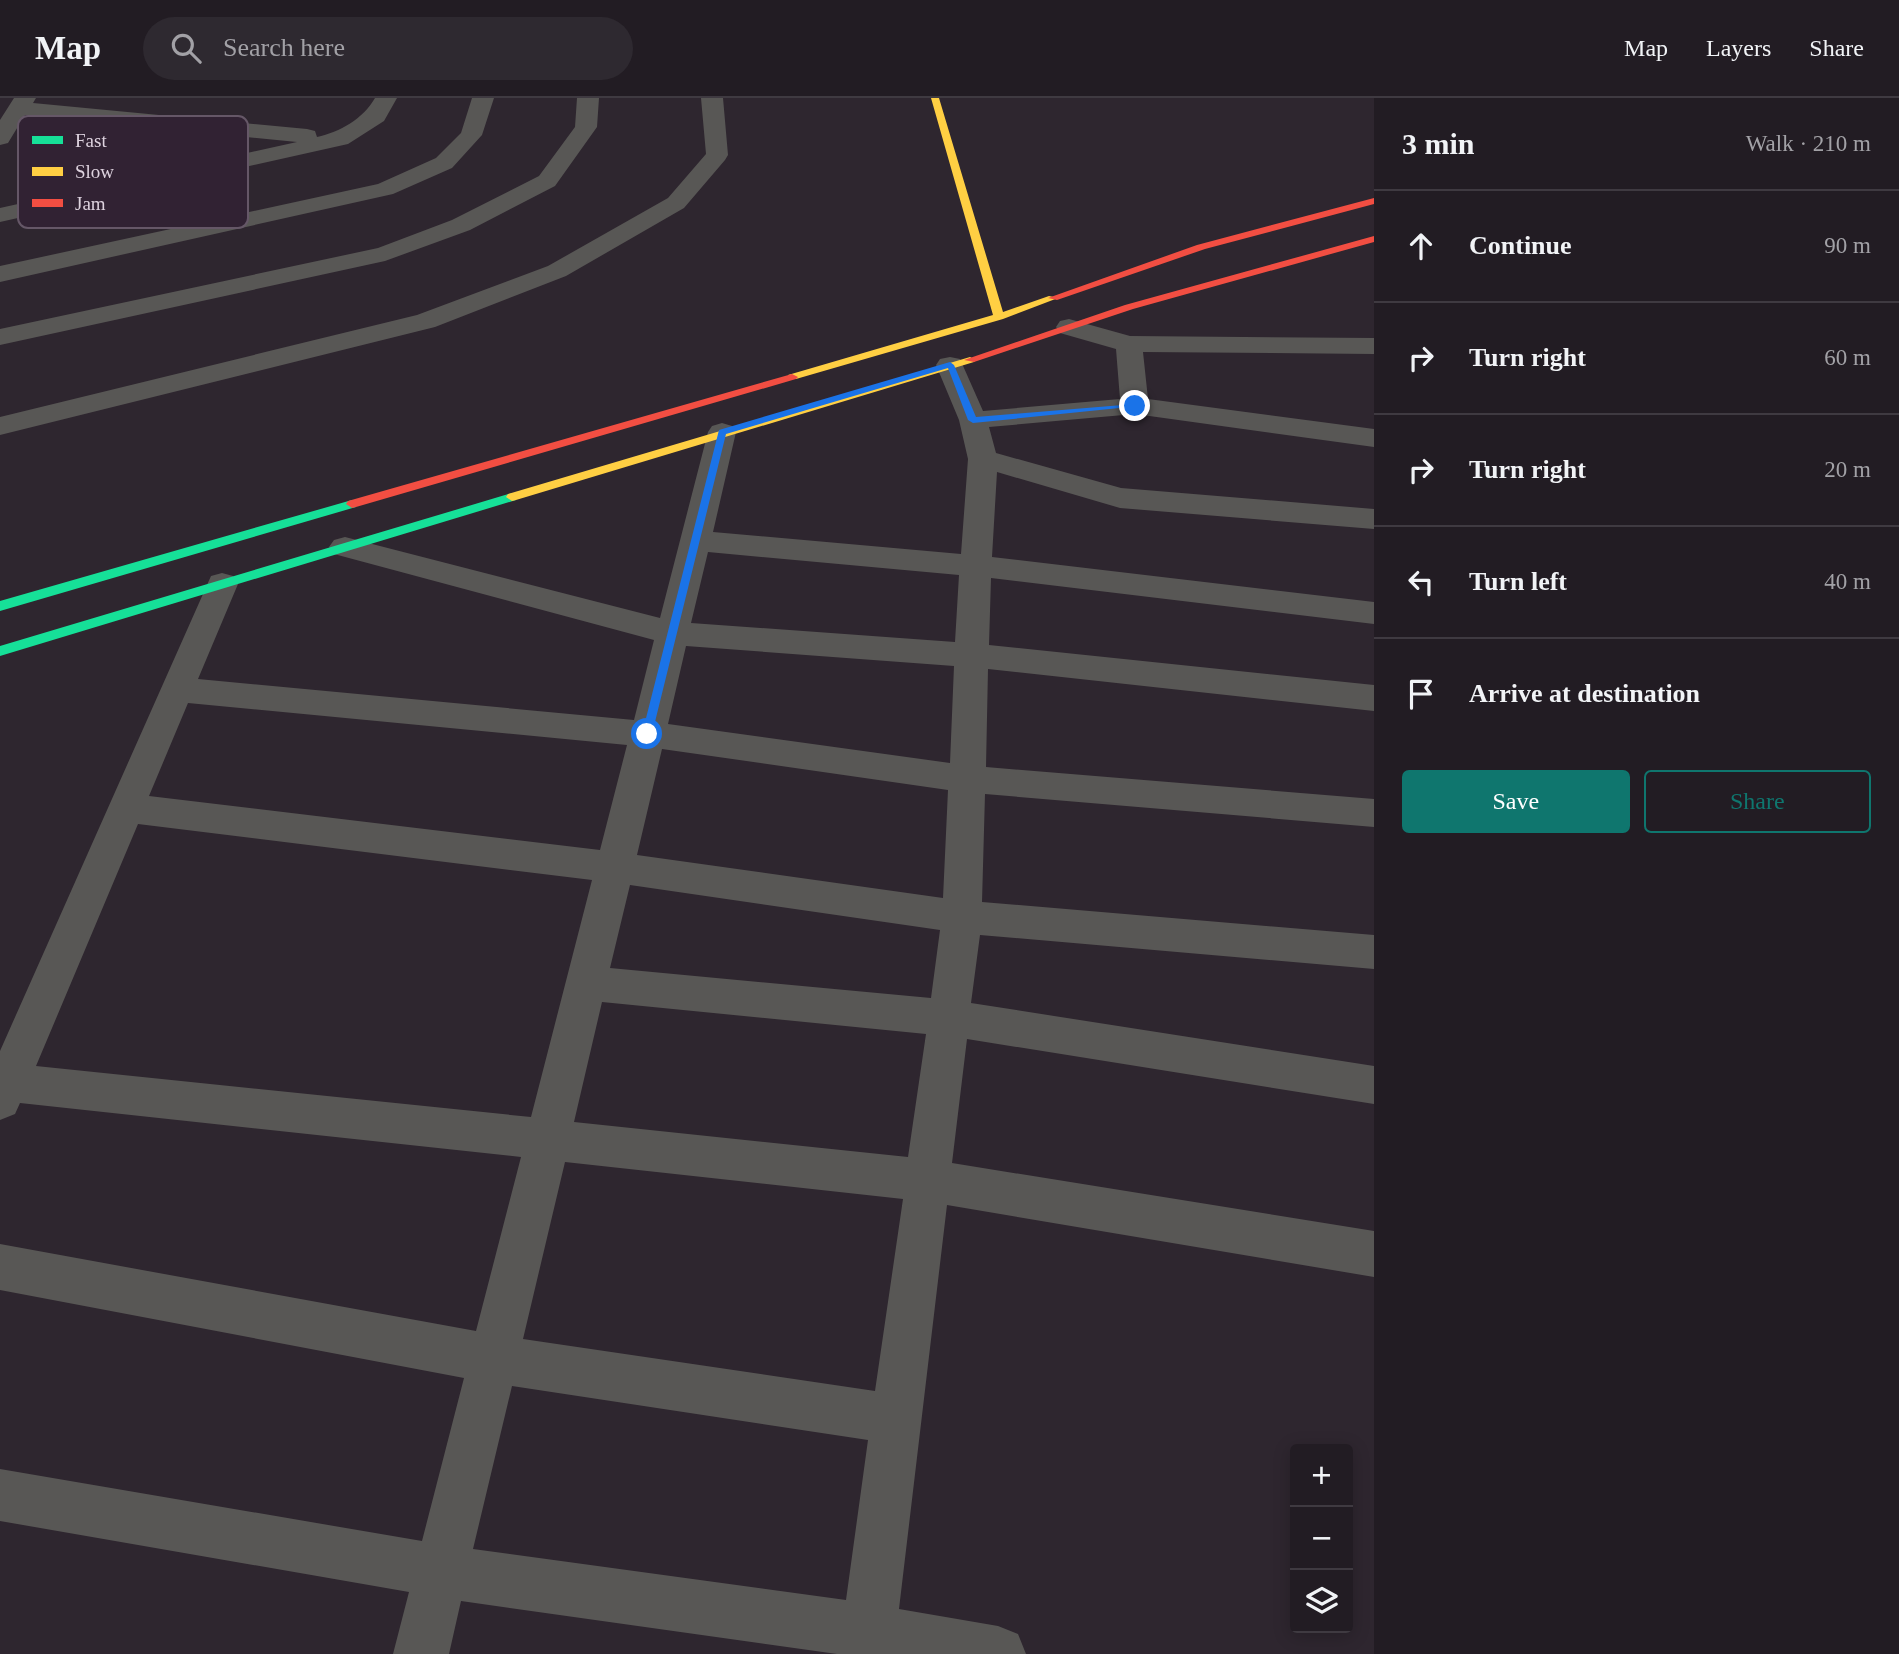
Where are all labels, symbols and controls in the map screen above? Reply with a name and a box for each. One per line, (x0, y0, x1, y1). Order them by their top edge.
search box (143, 17, 633, 80)
icon: search (167, 29, 205, 67)
text: Map (35, 30, 101, 66)
text: Search here (223, 33, 345, 62)
text: Map (1624, 35, 1668, 61)
text: Layers (1706, 35, 1771, 61)
text: Share (1809, 35, 1864, 61)
legend (18, 116, 248, 228)
text: 3 min (1402, 127, 1475, 160)
text: Fast (75, 130, 107, 151)
text: Walk · 210 m (1746, 131, 1871, 156)
text: Slow (75, 161, 114, 182)
text: Jam (75, 193, 106, 214)
icon: ahead (1402, 227, 1440, 265)
text: Continue (1469, 231, 1572, 260)
text: 90 m (1824, 233, 1871, 258)
icon: right (1402, 339, 1440, 377)
text: Turn right (1469, 343, 1586, 372)
text: 60 m (1824, 345, 1871, 370)
route end (1119, 390, 1150, 421)
icon: right (1402, 451, 1440, 489)
text: Turn right (1469, 455, 1586, 484)
text: 20 m (1824, 457, 1871, 482)
icon: left (1402, 563, 1440, 601)
text: Turn left (1469, 567, 1567, 596)
text: 40 m (1824, 569, 1871, 594)
icon: arrive (1402, 675, 1440, 713)
text: Arrive at destination (1469, 679, 1700, 708)
route start (631, 718, 662, 749)
button: Save (1402, 770, 1630, 833)
button: Share (1644, 770, 1871, 833)
map controls (1290, 1444, 1353, 1633)
button: + (1290, 1444, 1353, 1507)
button: − (1290, 1507, 1353, 1570)
button: layers (1290, 1570, 1353, 1633)

